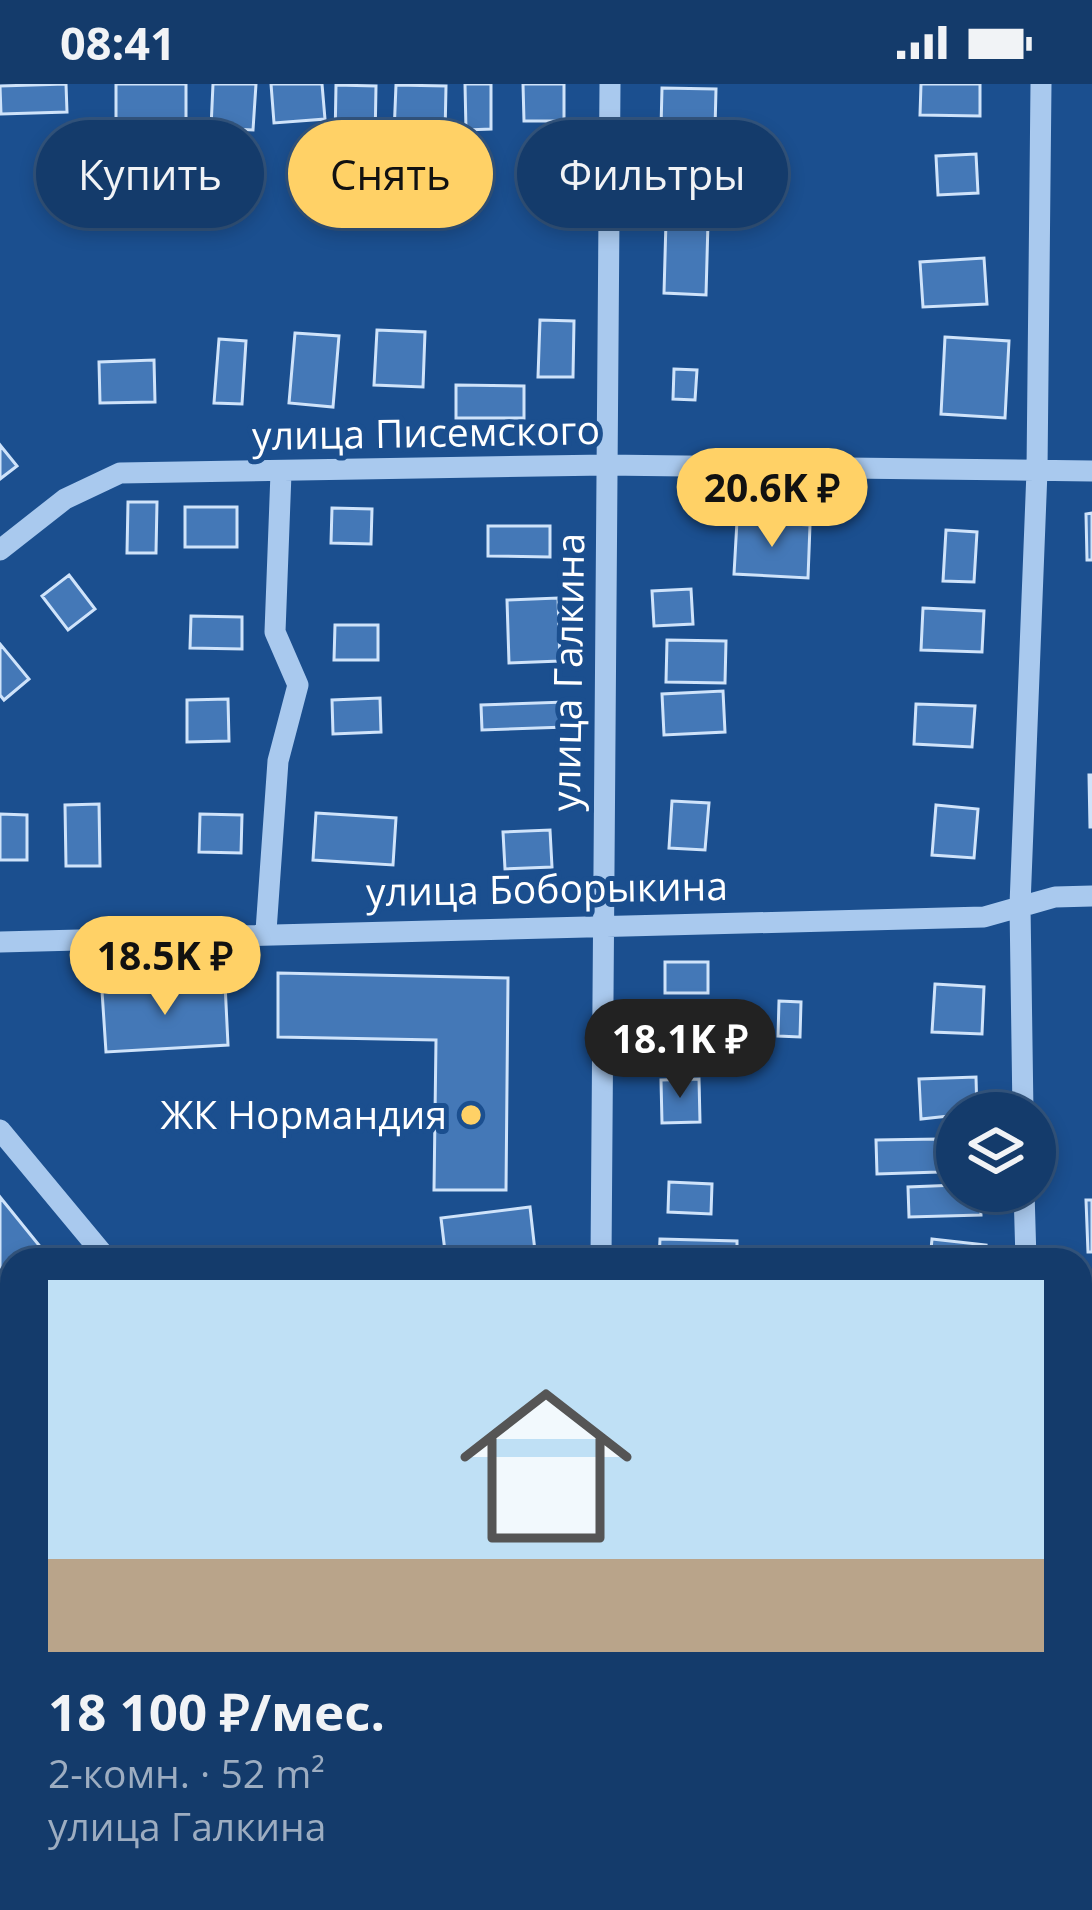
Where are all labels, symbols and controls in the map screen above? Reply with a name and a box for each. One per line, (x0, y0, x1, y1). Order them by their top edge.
text: 08:41 (60, 12, 176, 73)
chip: Купить (36, 120, 264, 228)
chip: Снять (288, 120, 493, 228)
chip: Фильтры (517, 120, 788, 228)
street label: улица Писемского (252, 402, 600, 461)
pin: 20.6K ₽ (661, 448, 883, 550)
text: 20.6K ₽ (704, 460, 840, 513)
street label: улица Галкина (538, 532, 595, 812)
street label: улица Боборыкина (366, 858, 728, 917)
pin: 18.5K ₽ (54, 916, 276, 1018)
text: 18.5K ₽ (97, 928, 233, 981)
pin: 18.1K ₽ (569, 999, 791, 1101)
text: 18.1K ₽ (612, 1011, 748, 1064)
place label: ЖК Нормандия (160, 1087, 447, 1140)
map controls (936, 1092, 1056, 1212)
button: layers (936, 1092, 1056, 1212)
marker: ЖК Нормандия (458, 1102, 484, 1128)
icon: home (438, 1358, 654, 1574)
text: 18 100 ₽/мес. (48, 1676, 385, 1746)
text: 2-комн. · 52 m² (48, 1746, 325, 1799)
text: улица Галкина (48, 1799, 326, 1852)

